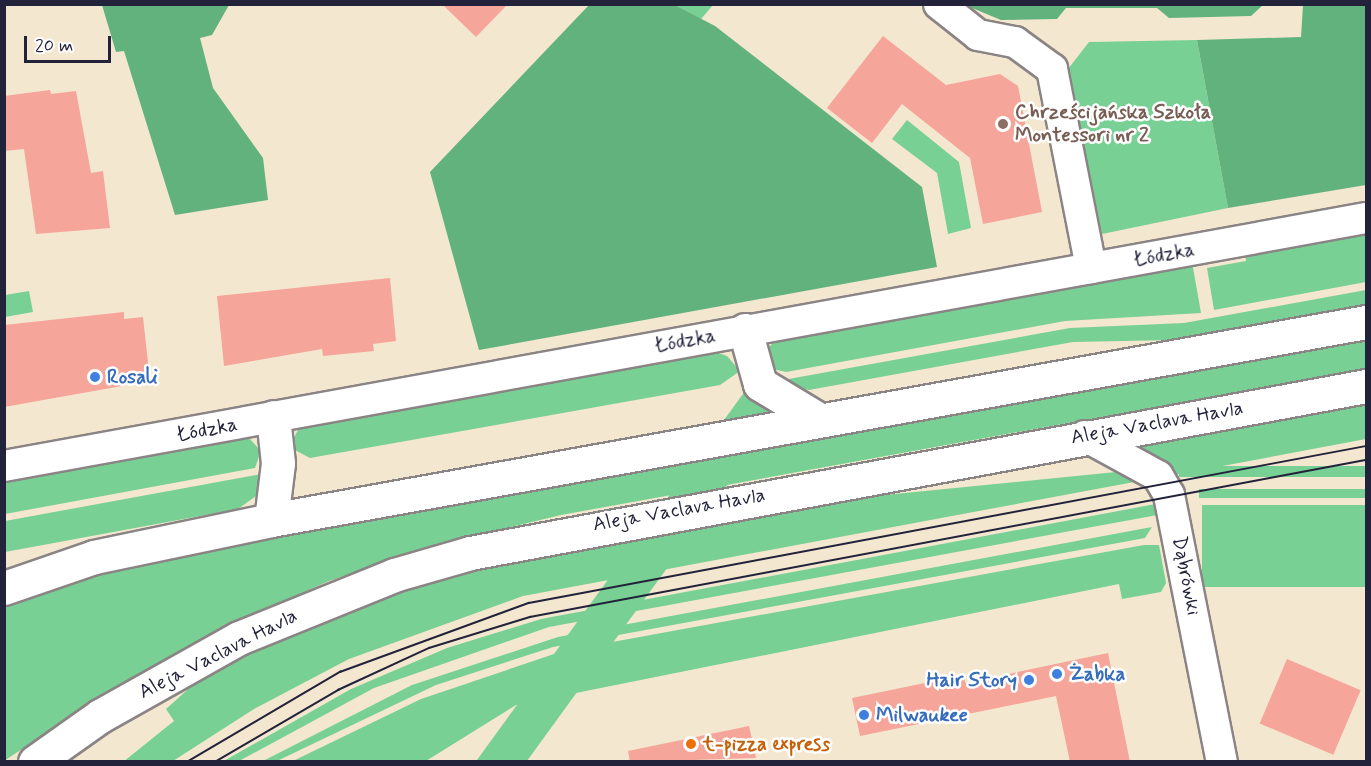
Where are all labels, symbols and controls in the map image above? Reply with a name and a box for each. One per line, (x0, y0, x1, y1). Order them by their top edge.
scale bar (27, 24, 114, 62)
text: 20 m (35, 34, 73, 58)
place label: Chrześcijańska Szkoła Montessori nr 2 (1015, 100, 1211, 147)
marker: Chrześcijańska Szkoła Montessori nr 2 (996, 117, 1010, 131)
street label: Łódzka (1131, 238, 1197, 272)
street label: Łódzka (652, 324, 718, 358)
place label: Rosali (107, 365, 158, 389)
marker: Rosali (88, 370, 102, 384)
street label: Aleja Vaclava Havla (1070, 396, 1244, 450)
street label: Łódzka (174, 412, 240, 448)
street label: Aleja Vaclava Havla (592, 483, 766, 537)
street label: Dąbrówki (1167, 534, 1205, 618)
street label: Aleja Vaclava Havla (136, 604, 300, 704)
place label: Żabka (1069, 662, 1125, 686)
marker: Żabka (1050, 667, 1064, 681)
place label: Hair Story (930, 668, 1017, 692)
marker: Hair Story (1022, 673, 1036, 687)
place label: Milwaukee (876, 703, 968, 727)
marker: Milwaukee (857, 708, 871, 722)
place label: t-pizza express (703, 732, 830, 756)
marker: t-pizza express (684, 737, 698, 751)

